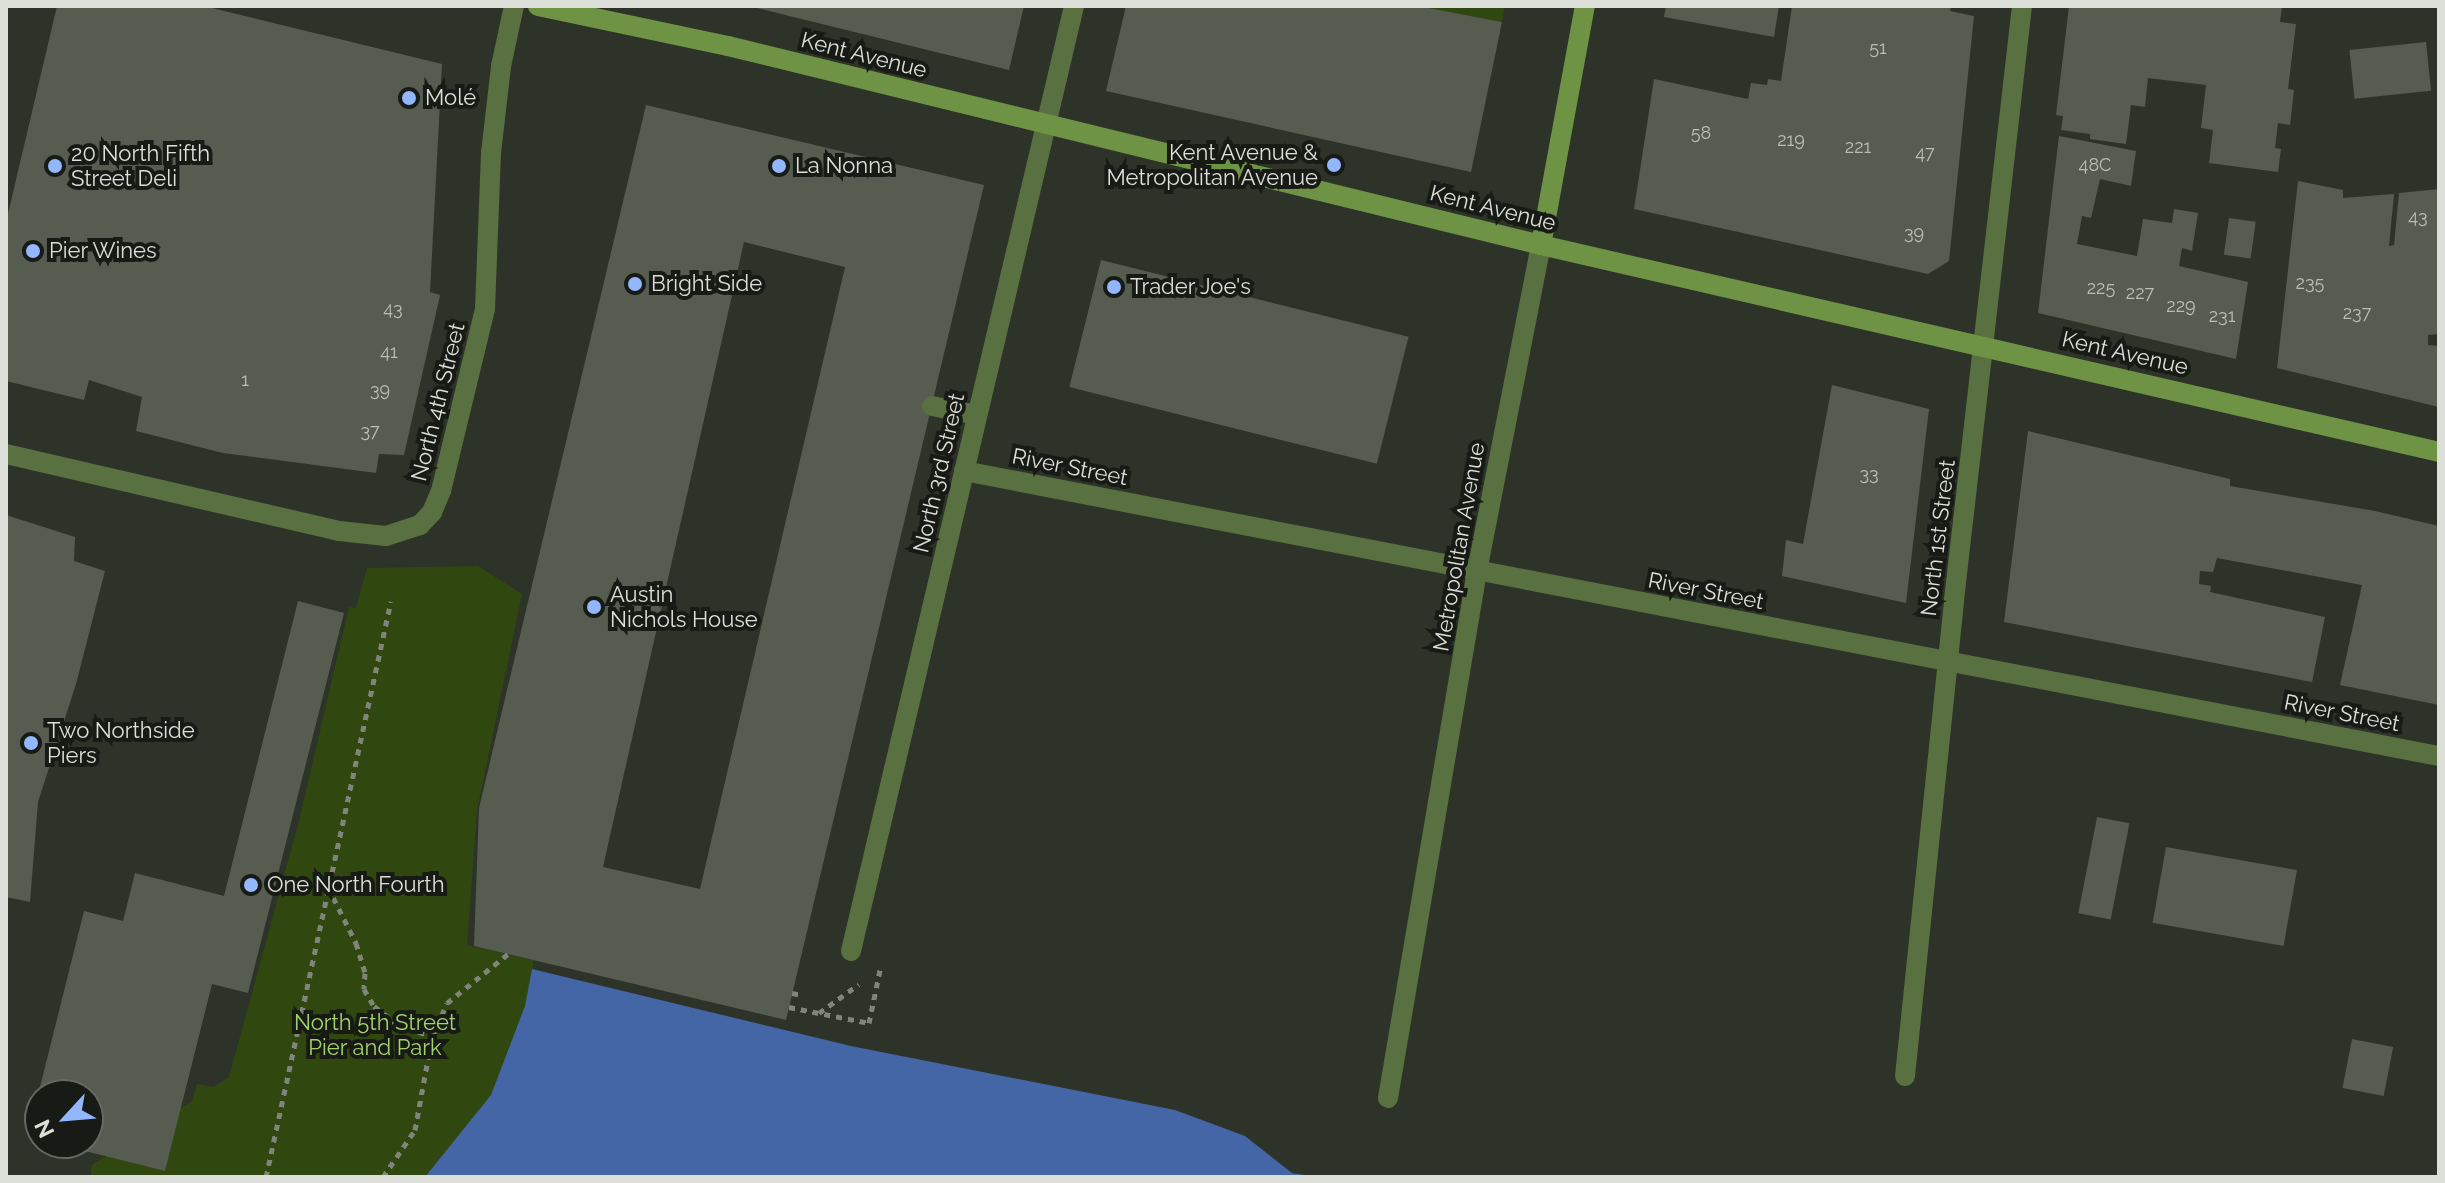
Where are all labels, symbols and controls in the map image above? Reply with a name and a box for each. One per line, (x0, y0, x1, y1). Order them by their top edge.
street label: Kent Avenue (798, 27, 930, 83)
house number: 51 (1869, 37, 1887, 59)
place label: Molé (425, 85, 476, 111)
marker: Molé (400, 89, 418, 107)
house number: 58 (1691, 122, 1711, 144)
house number: 219 (1777, 129, 1805, 151)
house number: 221 (1845, 136, 1871, 158)
place label: Kent Avenue & Metropolitan Avenue (1106, 139, 1318, 190)
place label: 20 North Fifth Street Deli (71, 140, 210, 192)
house number: 47 (1915, 142, 1935, 164)
place label: La Nonna (795, 153, 893, 179)
house number: 48C (2079, 154, 2111, 176)
marker: Kent Avenue & Metropolitan Avenue (1325, 156, 1343, 174)
marker: 20 North Fifth Street Deli (46, 157, 64, 175)
marker: La Nonna (770, 157, 788, 175)
street label: Kent Avenue (1427, 180, 1559, 236)
house number: 43 (2408, 206, 2428, 228)
house number: 39 (1904, 222, 1924, 244)
place label: Pier Wines (49, 238, 158, 264)
marker: Pier Wines (24, 242, 42, 260)
place label: Bright Side (651, 271, 762, 297)
house number: 235 (2296, 272, 2324, 294)
place label: Trader Joe's (1130, 274, 1252, 300)
marker: Bright Side (626, 275, 644, 293)
house number: 225 (2087, 277, 2115, 299)
marker: Trader Joe's (1105, 278, 1123, 296)
house number: 227 (2126, 282, 2154, 304)
house number: 229 (2166, 295, 2196, 317)
house number: 43 (383, 298, 403, 320)
house number: 237 (2343, 302, 2371, 324)
house number: 231 (2209, 305, 2235, 327)
street label: North 4th Street (406, 320, 470, 484)
street label: Kent Avenue (2059, 326, 2191, 380)
house number: 41 (380, 341, 398, 363)
house number: 1 (241, 369, 249, 391)
house number: 39 (370, 379, 390, 401)
street label: North 3rd Street (908, 391, 970, 555)
house number: 37 (360, 420, 380, 442)
street label: Metropolitan Avenue (1428, 440, 1490, 654)
street label: River Street (1010, 443, 1130, 491)
street label: North 1st Street (1915, 458, 1961, 618)
house number: 33 (1859, 463, 1879, 485)
street label: River Street (1646, 567, 1766, 615)
place label: Austin Nichols House (610, 581, 758, 632)
marker: Austin Nichols House (585, 598, 603, 616)
street label: River Street (2282, 689, 2402, 737)
place label: Two Northside Piers (47, 717, 195, 768)
marker: Two Northside Piers (22, 734, 40, 752)
place label: One North Fourth (267, 872, 445, 898)
marker: One North Fourth (242, 876, 260, 894)
park label: North 5th Street Pier and Park (294, 1009, 456, 1060)
north arrow (24, 1079, 104, 1159)
text: N (29, 1115, 60, 1142)

